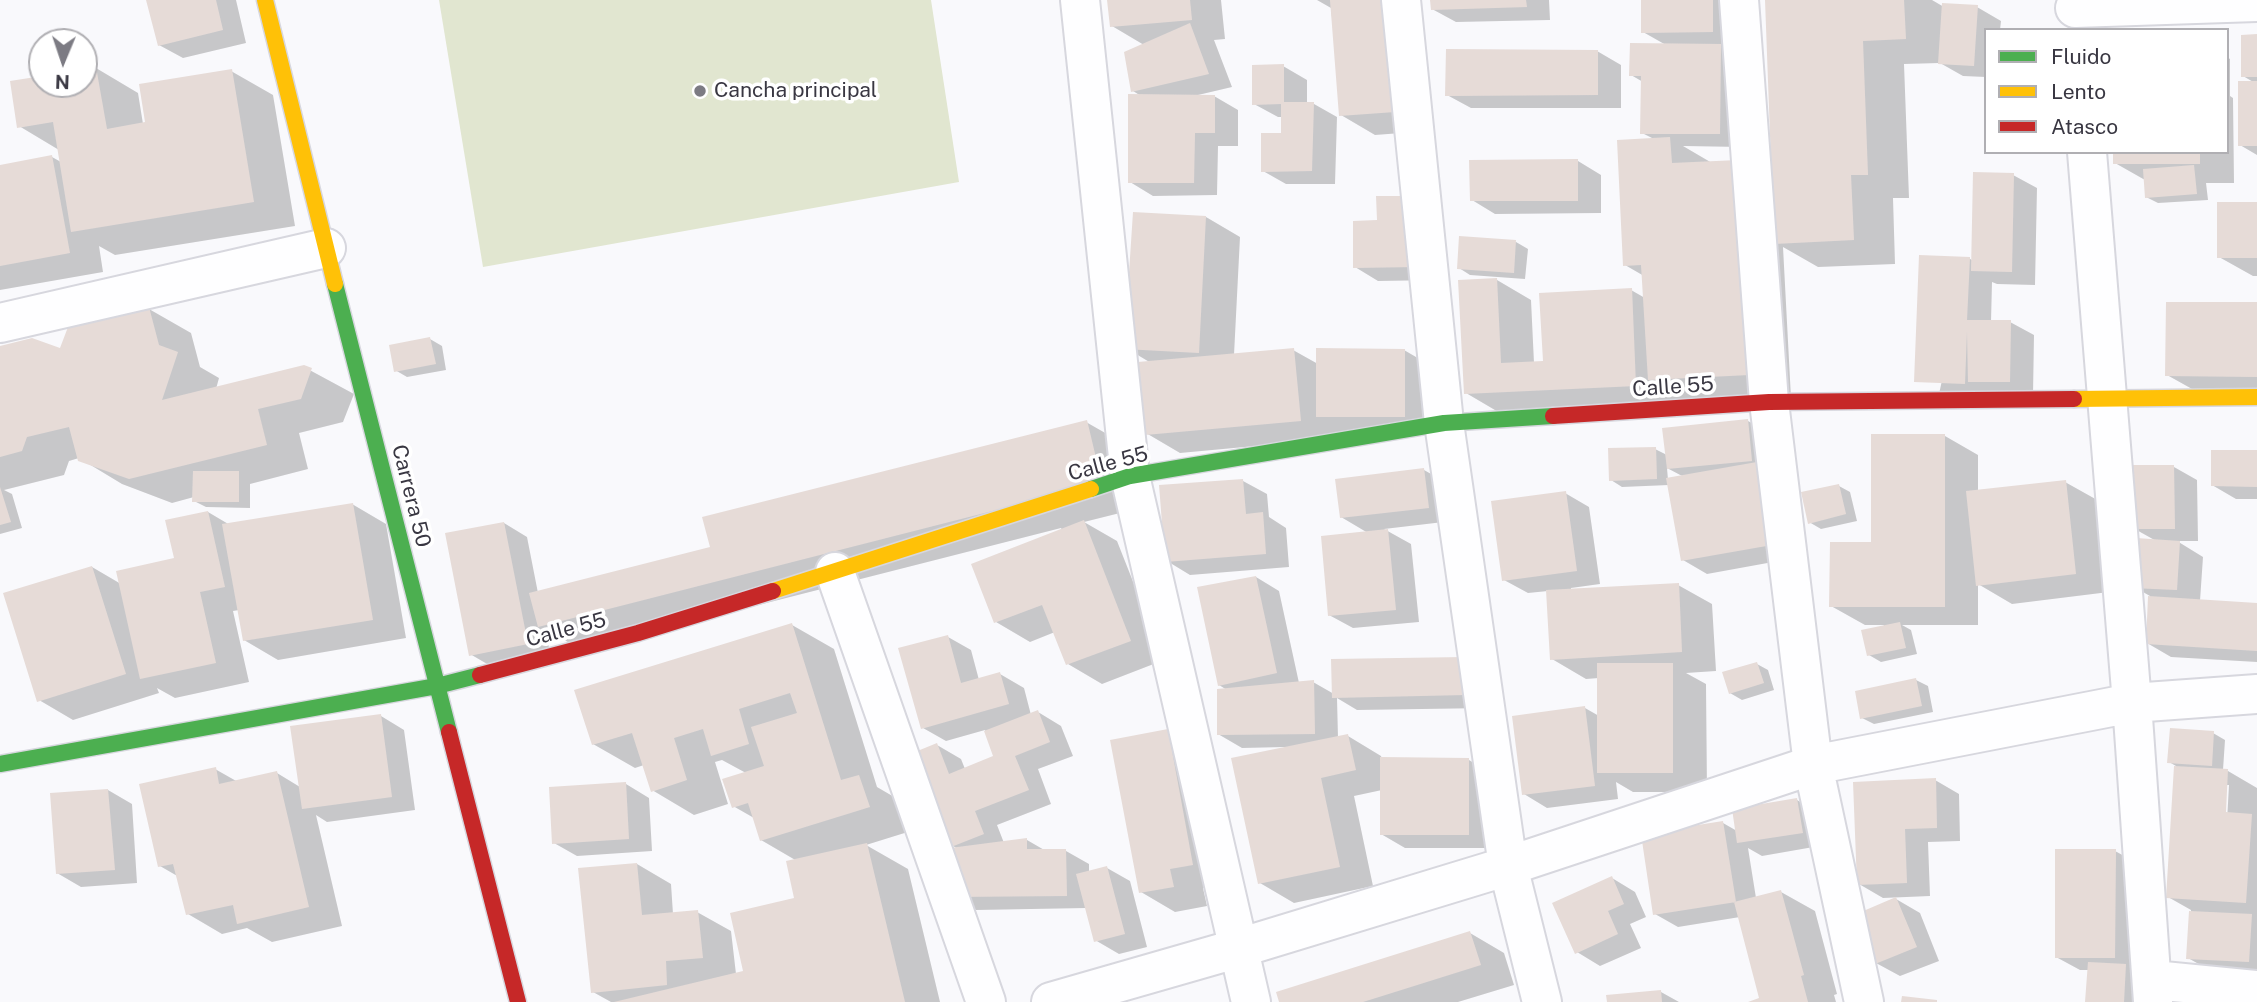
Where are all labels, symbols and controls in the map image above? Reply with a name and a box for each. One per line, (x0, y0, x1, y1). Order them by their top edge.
north arrow (28, 28, 98, 98)
legend (1984, 28, 2229, 154)
text: Fluido (2051, 44, 2111, 69)
text: N (55, 71, 70, 93)
place label: Cancha principal (714, 78, 877, 104)
text: Lento (2051, 79, 2106, 104)
marker: Cancha principal (692, 83, 708, 99)
text: Atasco (2051, 114, 2118, 139)
street label: Calle 55 (1631, 372, 1715, 402)
street label: Calle 55 (1065, 441, 1151, 487)
street label: Carrera 50 (386, 442, 436, 550)
street label: Calle 55 (523, 607, 609, 653)

